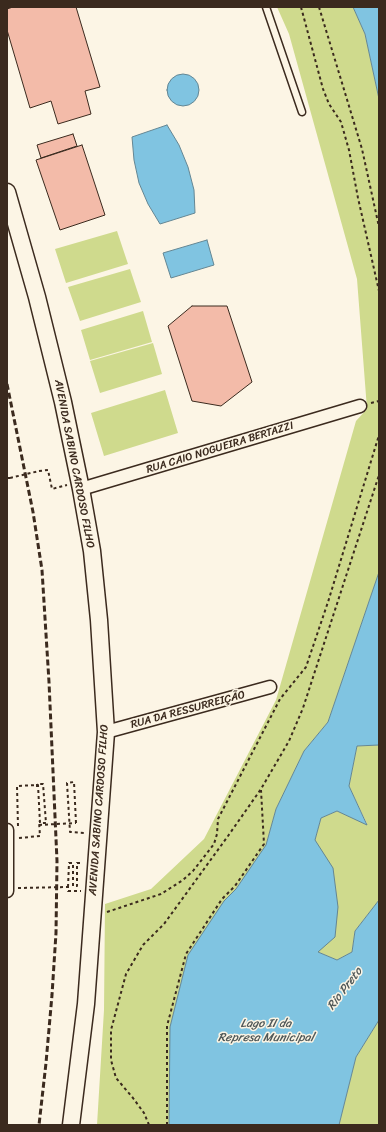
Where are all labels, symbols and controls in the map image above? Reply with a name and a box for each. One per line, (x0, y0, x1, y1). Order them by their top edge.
street label: AVENIDA SABINO CARDOSO FILHO (51, 379, 97, 549)
street label: RUA CAIO NOGUEIRA BERTAZZI (145, 419, 295, 477)
street label: RUA DA RESSURREIÇÃO (129, 688, 247, 732)
street label: AVENIDA SABINO CARDOSO FILHO (86, 724, 112, 896)
water label: Rio Preto (324, 965, 366, 1013)
water label: Lago II da Represa Municipal (218, 1017, 314, 1045)

